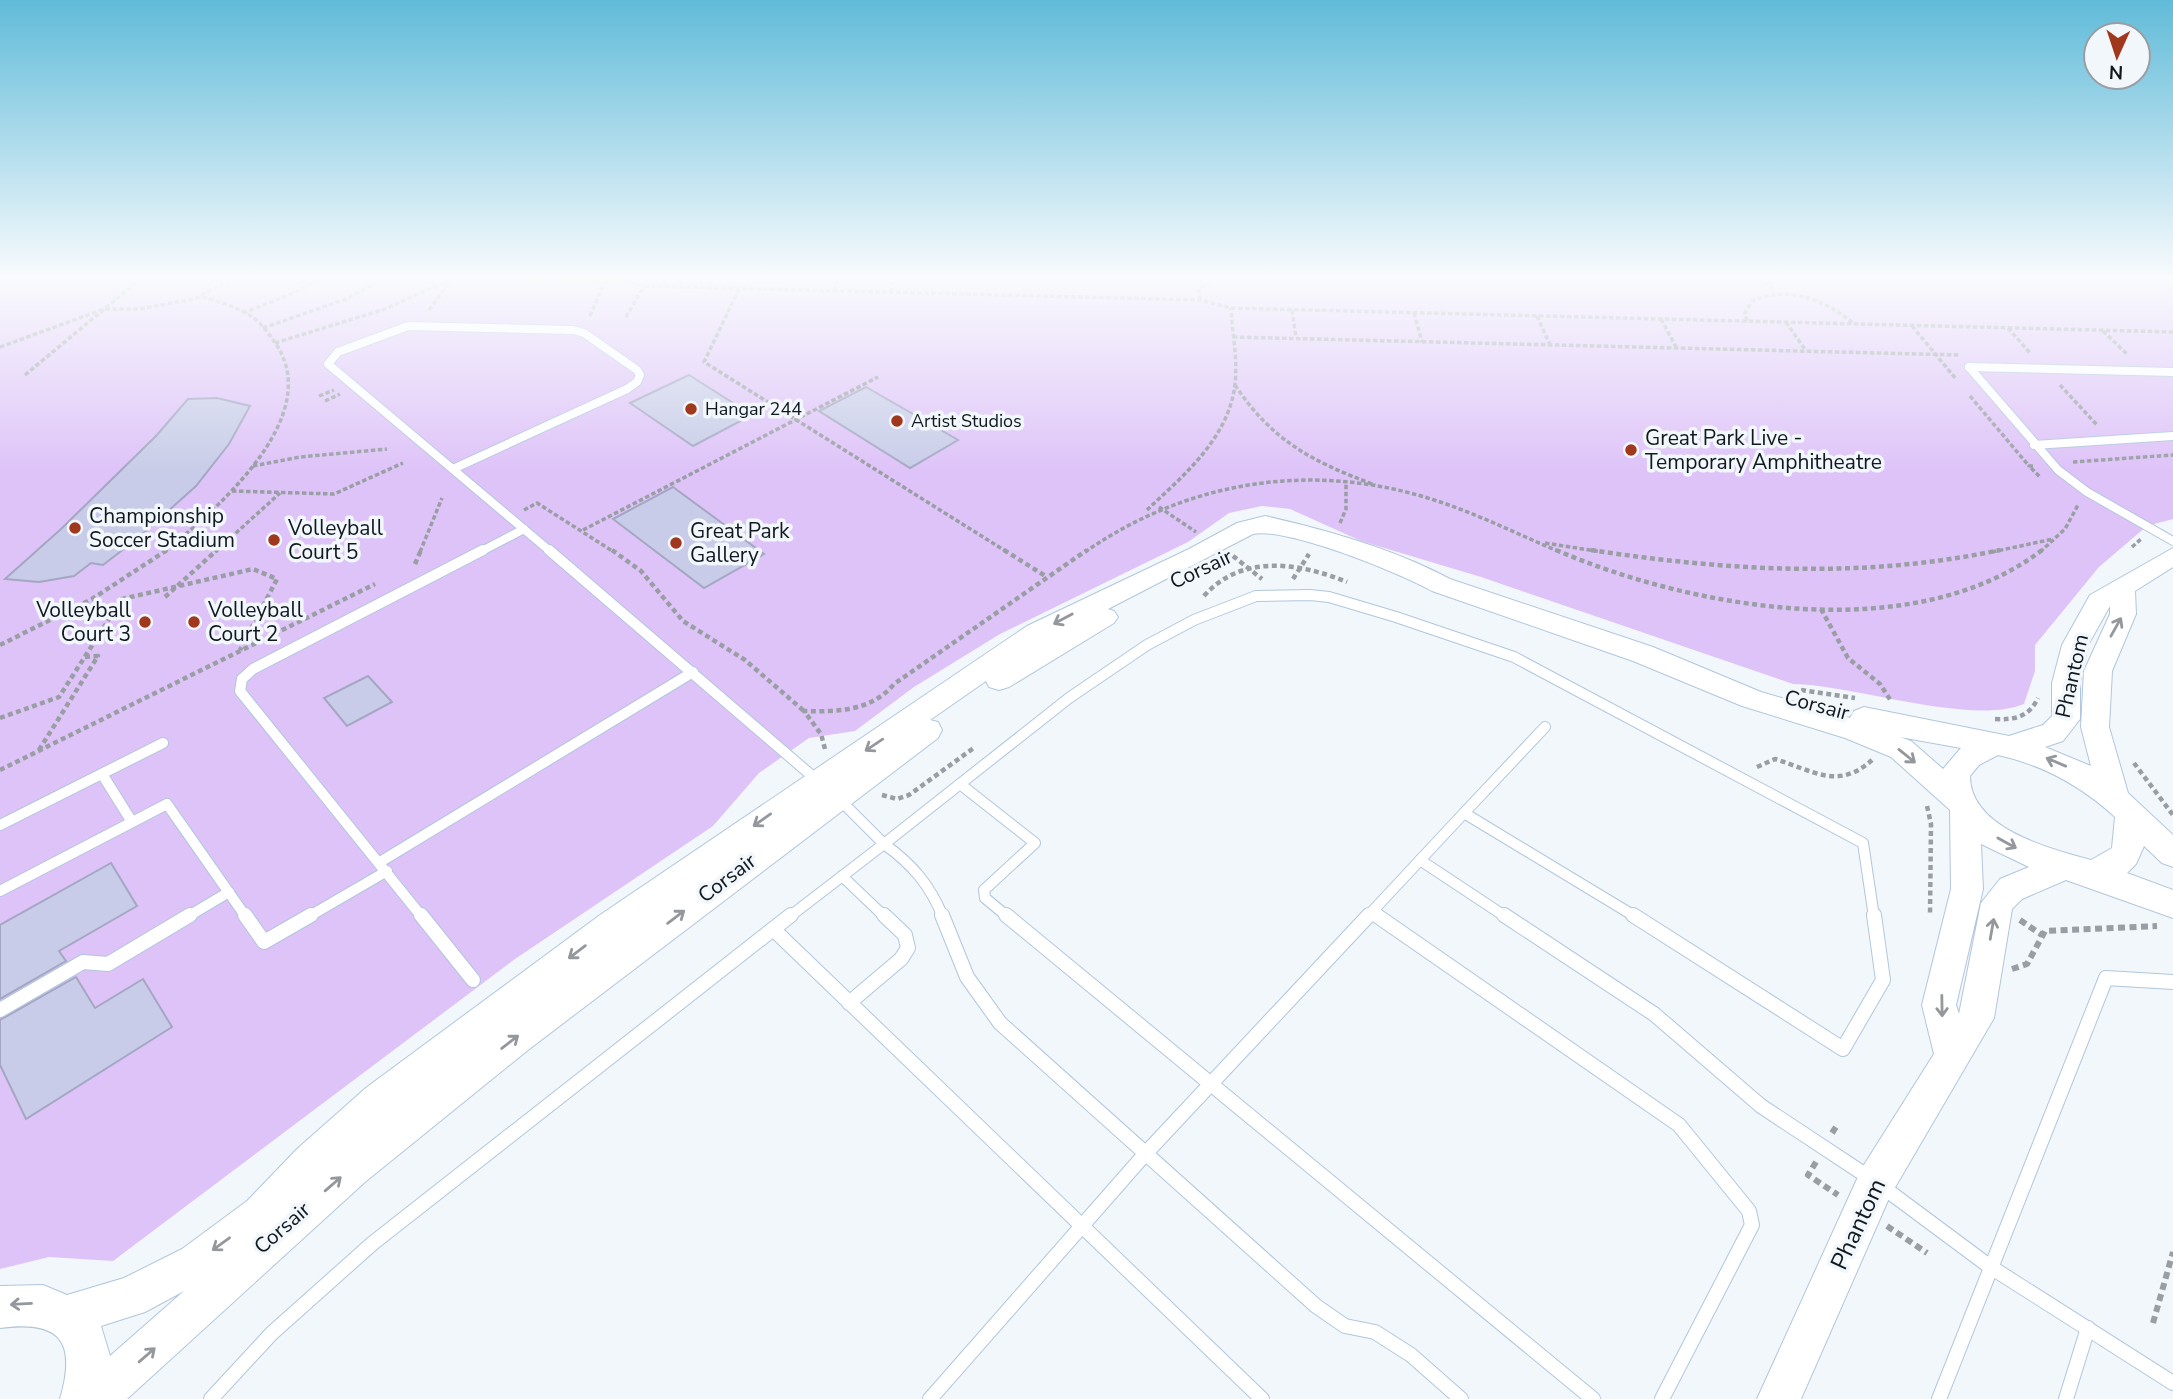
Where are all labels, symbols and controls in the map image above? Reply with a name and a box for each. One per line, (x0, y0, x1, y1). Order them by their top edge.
north arrow (2082, 21, 2152, 91)
text: N (2108, 59, 2124, 85)
place label: Hangar 244 (705, 397, 802, 421)
marker: Hangar 244 (683, 401, 699, 417)
place label: Artist Studios (911, 409, 1022, 433)
marker: Artist Studios (889, 413, 905, 429)
place label: Great Park Live - Temporary Amphitheatre (1645, 424, 1882, 476)
marker: Great Park Live - Temporary Amphitheatre (1623, 442, 1639, 458)
place label: Championship Soccer Stadium (89, 502, 235, 554)
place label: Volleyball Court 5 (287, 514, 384, 566)
place label: Great Park Gallery (690, 517, 790, 569)
marker: Championship Soccer Stadium (67, 520, 83, 536)
marker: Volleyball Court 5 (266, 532, 282, 548)
marker: Great Park Gallery (668, 535, 684, 551)
street label: Corsair (1165, 542, 1237, 596)
place label: Volleyball Court 3 (35, 596, 132, 648)
place label: Volleyball Court 2 (207, 596, 304, 648)
one-way arrow (1053, 613, 1074, 626)
marker: Volleyball Court 3 (137, 614, 153, 630)
marker: Volleyball Court 2 (186, 614, 202, 630)
one-way arrow (2109, 618, 2123, 638)
street label: Phantom (2049, 631, 2095, 721)
street label: Corsair (1781, 683, 1853, 727)
one-way arrow (864, 738, 884, 752)
one-way arrow (1898, 748, 1916, 764)
one-way arrow (2046, 755, 2068, 768)
one-way arrow (753, 813, 772, 827)
one-way arrow (1997, 836, 2017, 850)
street label: Corsair (692, 847, 762, 909)
one-way arrow (666, 910, 685, 925)
one-way arrow (1986, 918, 1999, 941)
one-way arrow (567, 944, 586, 959)
one-way arrow (1935, 994, 1949, 1017)
one-way arrow (501, 1035, 519, 1050)
street label: Phantom (1823, 1173, 1893, 1275)
one-way arrow (323, 1176, 341, 1192)
street label: Corsair (248, 1195, 316, 1260)
one-way arrow (212, 1237, 231, 1252)
one-way arrow (9, 1298, 32, 1311)
one-way arrow (138, 1347, 156, 1363)

